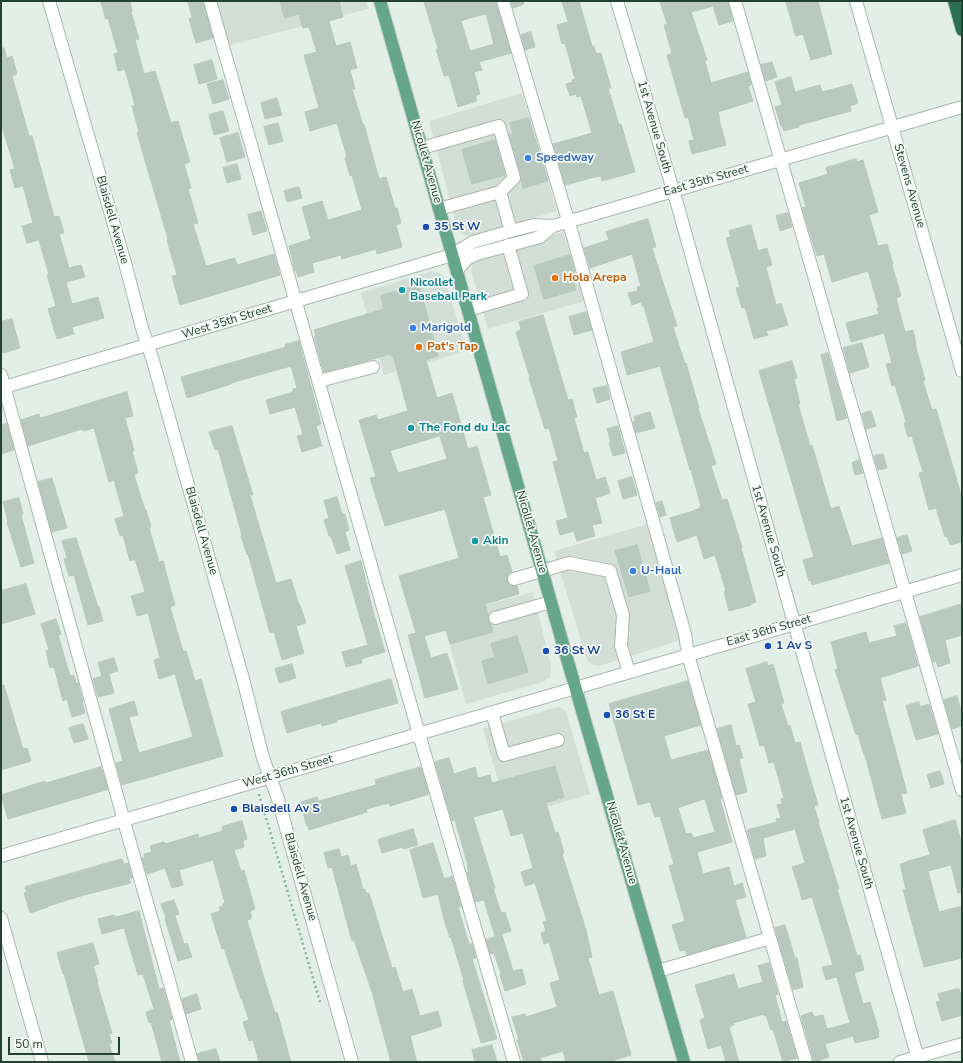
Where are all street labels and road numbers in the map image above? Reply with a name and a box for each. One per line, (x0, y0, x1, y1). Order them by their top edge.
street label: 1st Avenue South (634, 79, 674, 175)
street label: Nicollet Avenue (407, 119, 445, 205)
street label: Stevens Avenue (890, 142, 928, 230)
street label: East 35th Street (662, 162, 750, 200)
street label: Blaisdell Avenue (93, 174, 131, 266)
street label: West 35th Street (180, 302, 274, 342)
street label: 1st Avenue South (748, 483, 788, 579)
street label: Blaisdell Avenue (182, 485, 220, 577)
street label: Nicollet Avenue (512, 489, 550, 575)
street label: East 36th Street (725, 612, 813, 650)
street label: West 36th Street (241, 752, 335, 792)
street label: 1st Avenue South (836, 795, 876, 891)
street label: Nicollet Avenue (602, 800, 640, 886)
street label: Blaisdell Avenue (281, 831, 319, 923)

